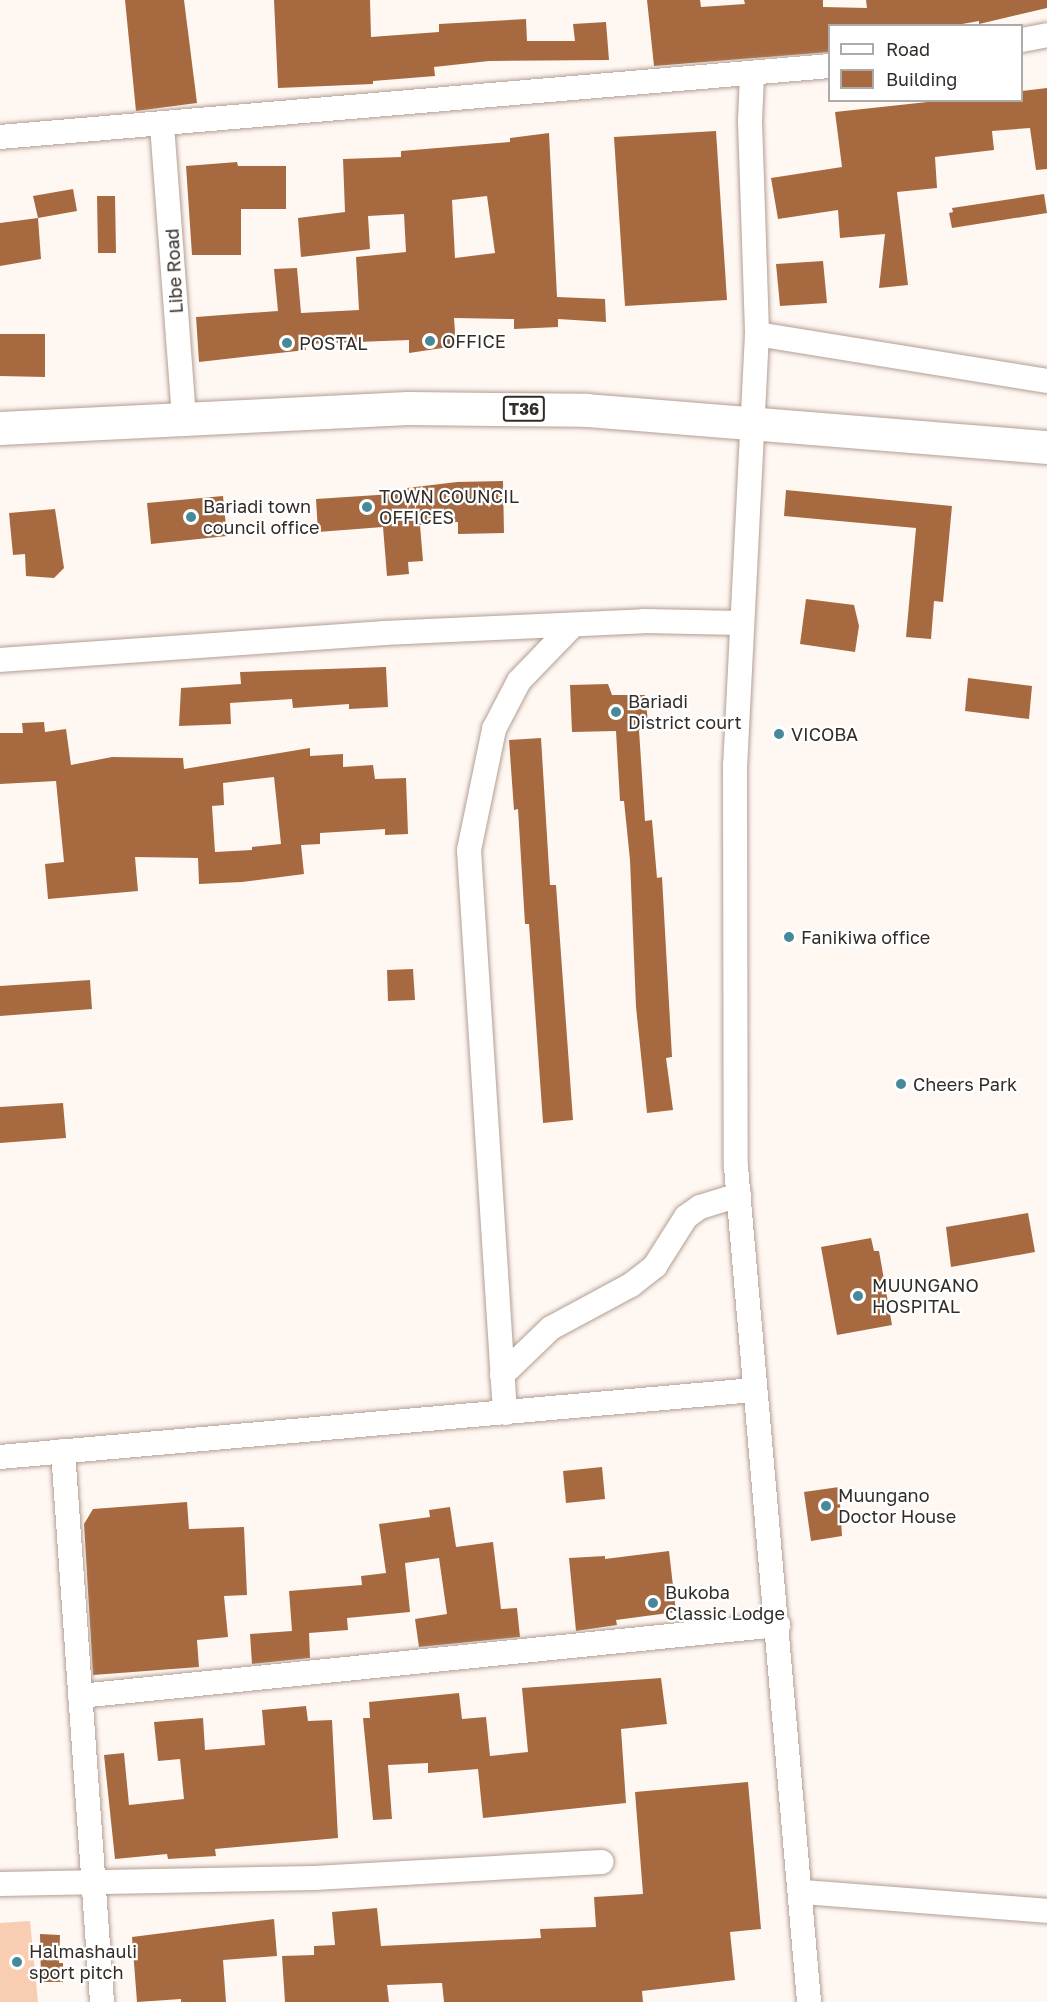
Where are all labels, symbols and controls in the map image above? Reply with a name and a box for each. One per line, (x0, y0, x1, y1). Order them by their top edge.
legend (828, 24, 1023, 102)
text: Road (886, 38, 930, 60)
text: Building (886, 68, 957, 90)
street label: Libe Road (161, 228, 187, 314)
place label: OFFICE (442, 330, 506, 352)
place label: POSTAL (299, 332, 367, 354)
marker: OFFICE (423, 334, 437, 348)
marker: POSTAL (280, 336, 294, 350)
road number: T36 (502, 396, 546, 422)
place label: TOWN COUNCIL OFFICES (379, 486, 519, 528)
place label: Bariadi town council office (203, 496, 319, 538)
marker: TOWN COUNCIL OFFICES (360, 500, 374, 514)
marker: Bariadi town council office (184, 510, 198, 524)
place label: Bariadi District court (628, 691, 742, 734)
marker: Bariadi District court (609, 705, 623, 719)
place label: VICOBA (791, 723, 858, 745)
marker: VICOBA (772, 727, 786, 741)
place label: Fanikiwa office (801, 926, 930, 948)
marker: Fanikiwa office (782, 930, 796, 944)
place label: Cheers Park (913, 1073, 1017, 1095)
marker: Cheers Park (894, 1077, 908, 1091)
place label: MUUNGANO HOSPITAL (872, 1275, 979, 1318)
marker: MUUNGANO HOSPITAL (849, 1287, 867, 1305)
place label: Muungano Doctor House (838, 1485, 956, 1528)
marker: Muungano Doctor House (819, 1499, 833, 1513)
place label: Bukoba Classic Lodge (665, 1582, 785, 1624)
marker: Bukoba Classic Lodge (646, 1596, 660, 1610)
place label: Halmashauli sport pitch (29, 1941, 137, 1984)
marker: Halmashauli sport pitch (10, 1955, 24, 1969)

